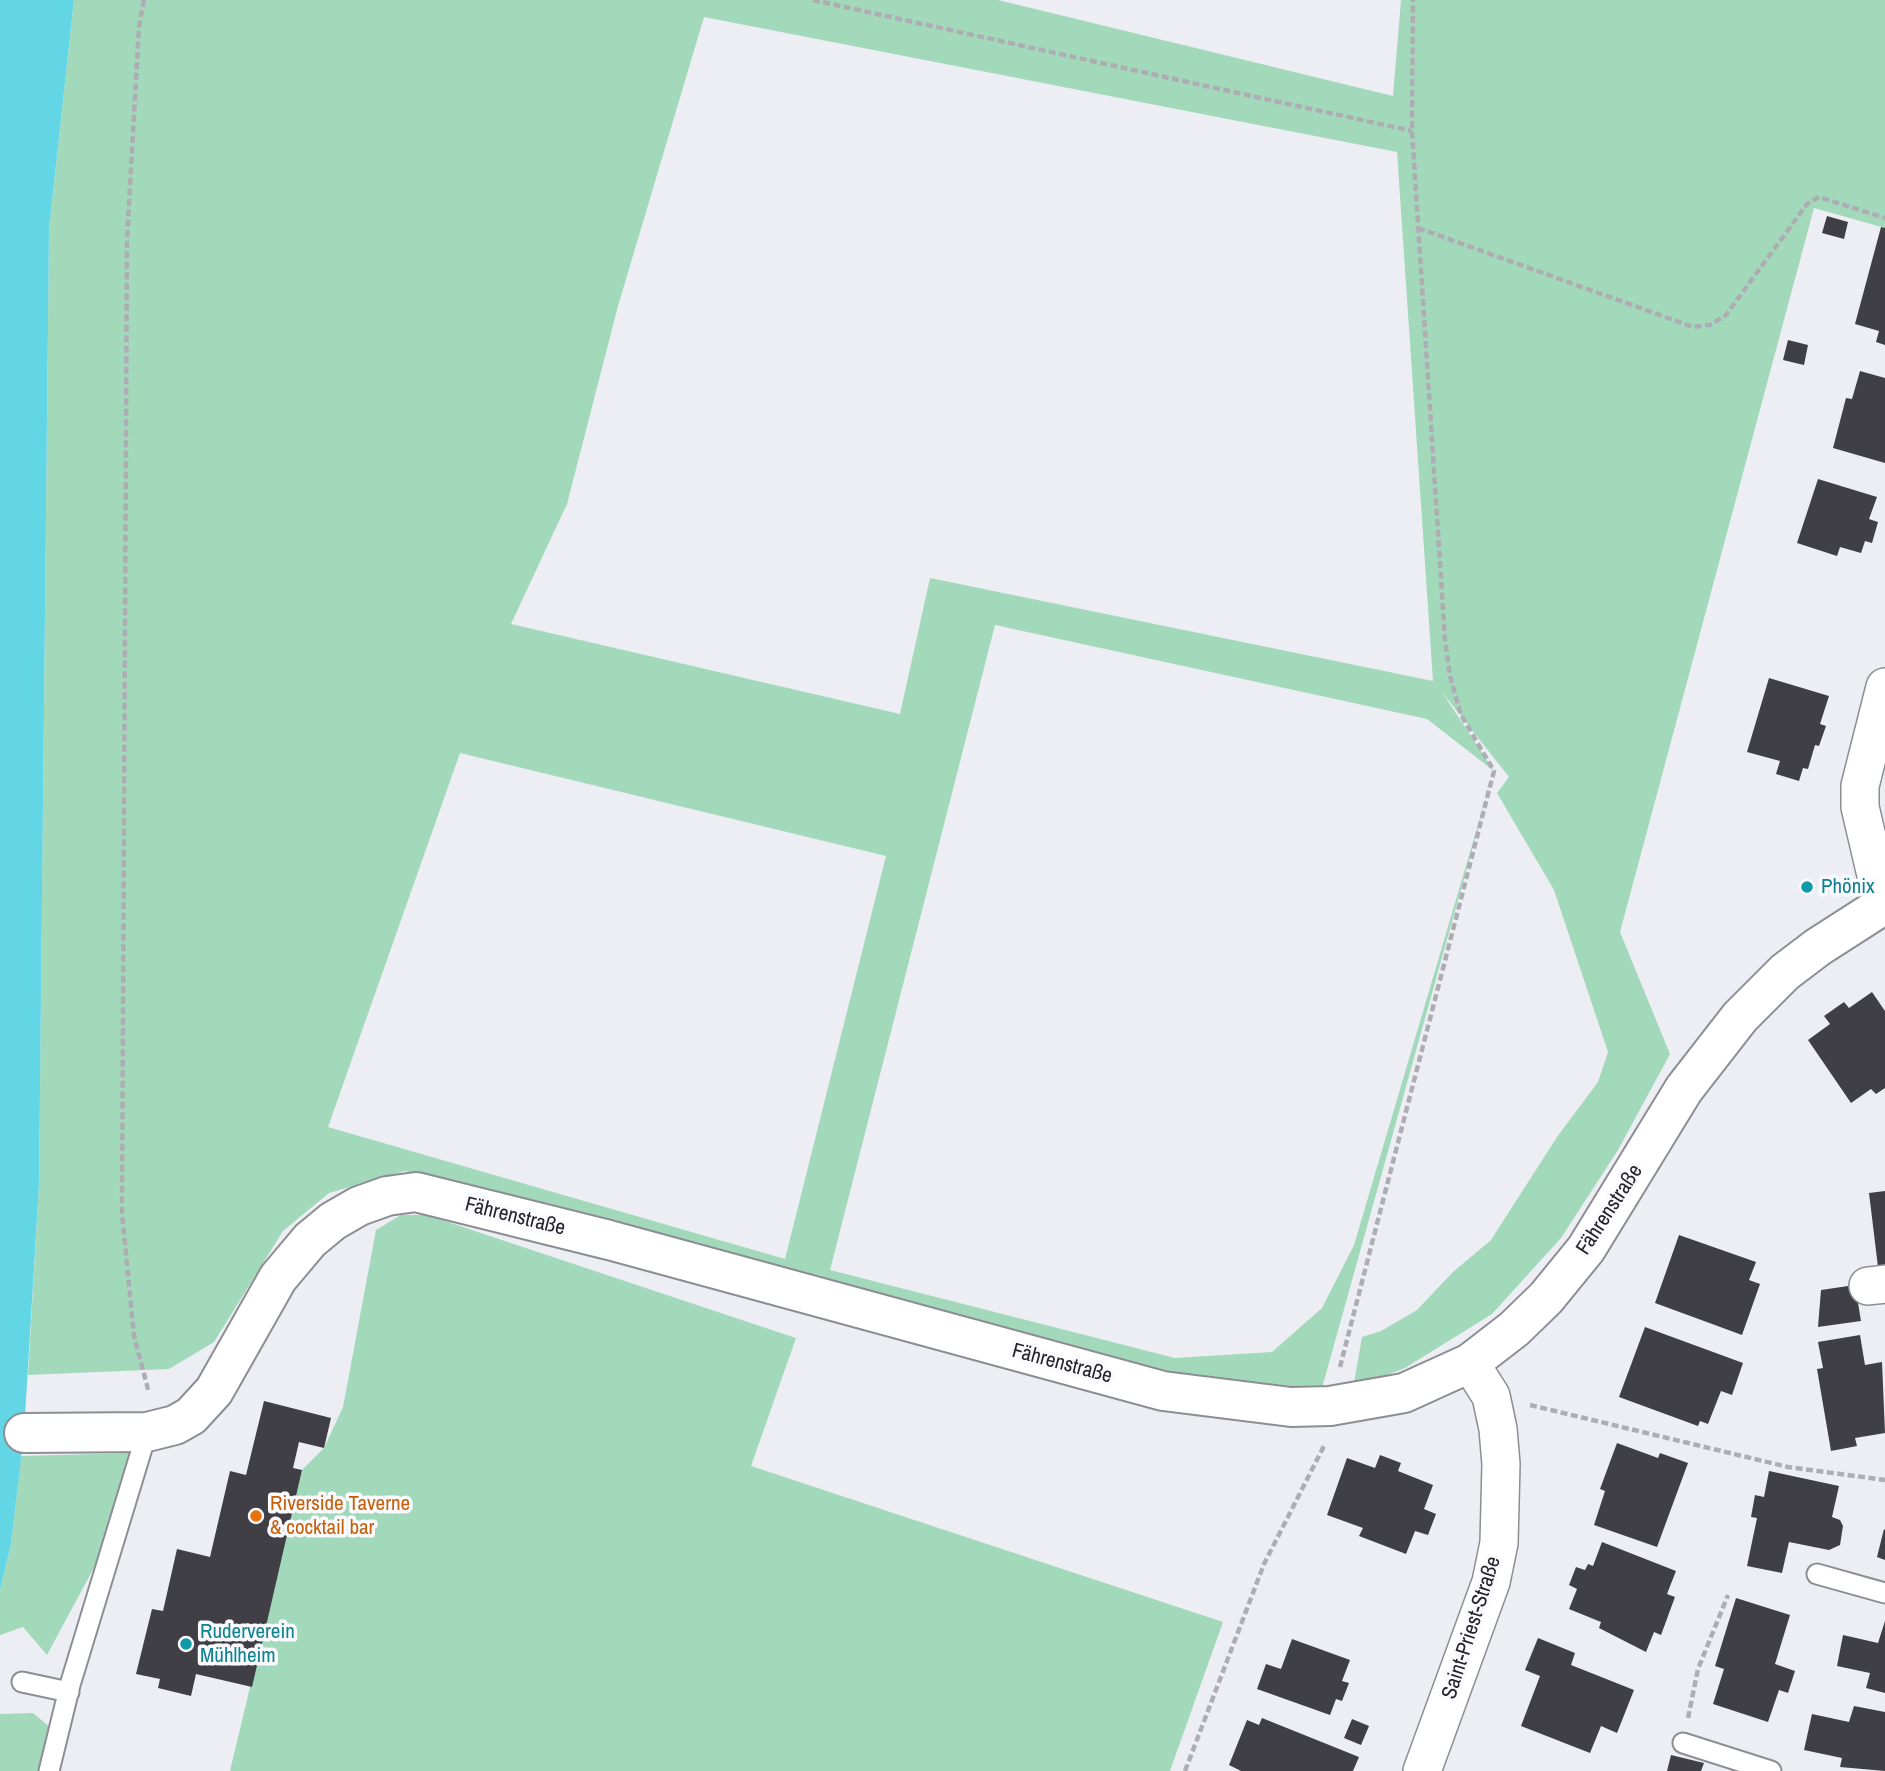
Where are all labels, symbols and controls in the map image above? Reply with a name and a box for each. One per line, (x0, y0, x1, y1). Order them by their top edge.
place label: Phönix (1821, 874, 1875, 900)
marker: Phönix (1799, 879, 1815, 895)
street label: Fährenstraße (1572, 1160, 1648, 1260)
street label: Fährenstraße (462, 1192, 568, 1242)
street label: Fährenstraße (1009, 1339, 1115, 1389)
place label: Riverside Taverne & cocktail bar (270, 1491, 410, 1541)
marker: Riverside Taverne & cocktail bar (248, 1508, 264, 1524)
street label: Saint-Priest-Straße (1437, 1554, 1507, 1702)
place label: Ruderverein Mühlheim (200, 1619, 295, 1669)
marker: Ruderverein Mühlheim (178, 1636, 194, 1652)

